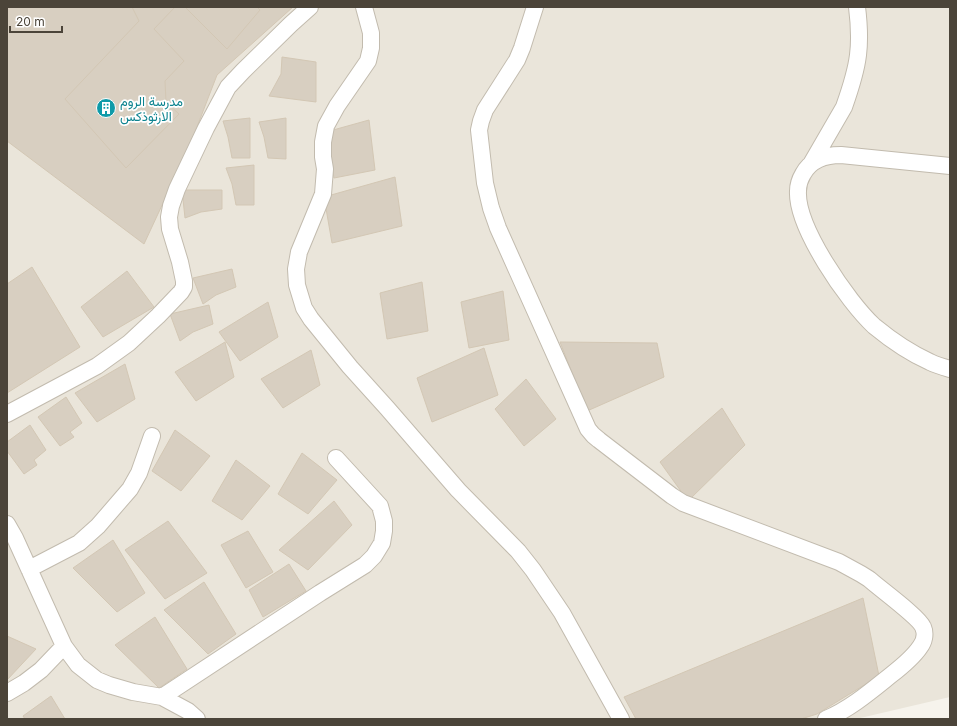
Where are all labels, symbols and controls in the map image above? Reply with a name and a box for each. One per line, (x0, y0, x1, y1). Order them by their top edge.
scale bar (10, 8, 62, 34)
text: 20 m (16, 14, 45, 29)
place label: مدرسة الروم الارثوذكس (120, 93, 183, 125)
building icon: مدرسة الروم الارثوذكس (95, 97, 117, 119)

